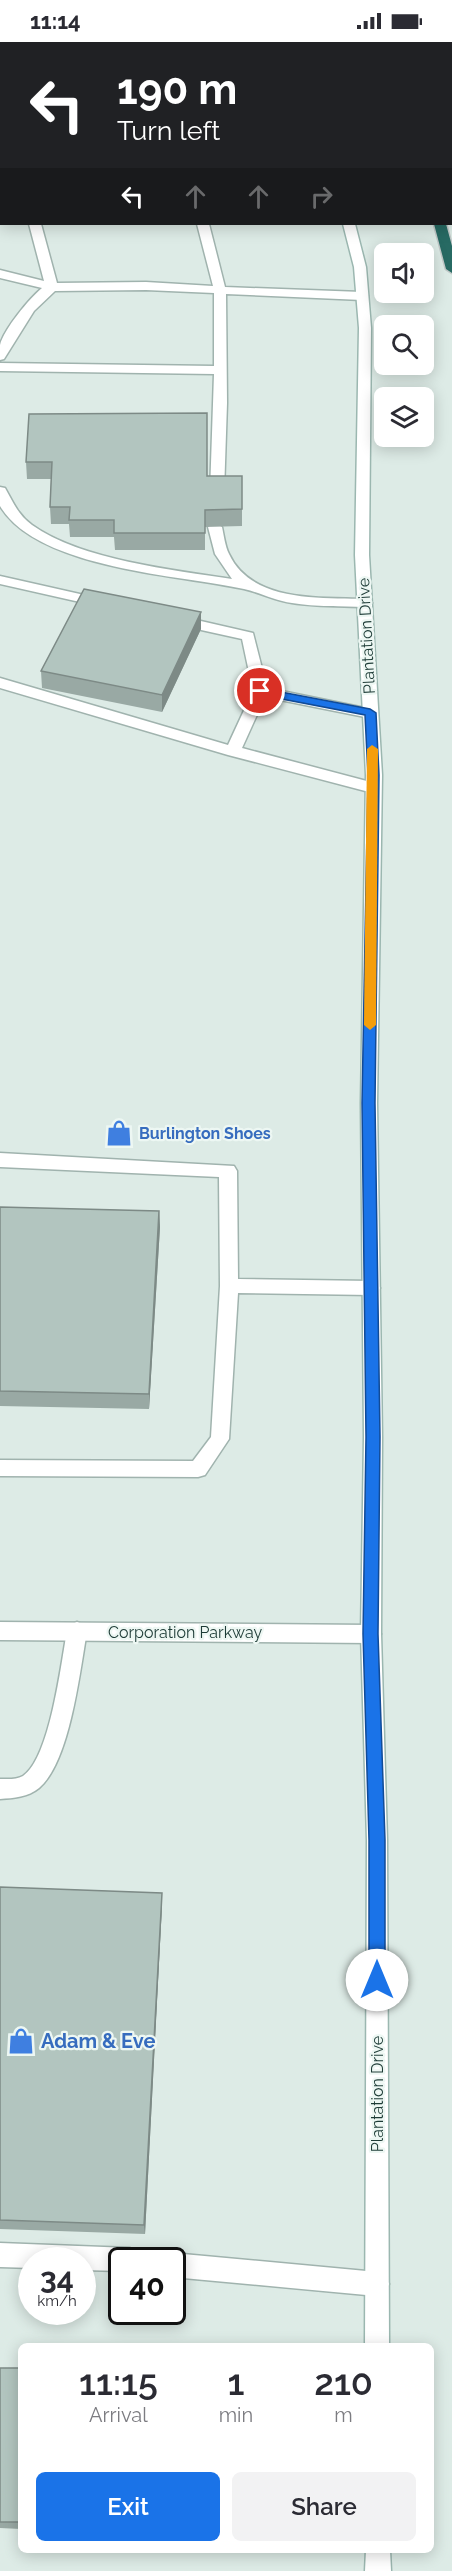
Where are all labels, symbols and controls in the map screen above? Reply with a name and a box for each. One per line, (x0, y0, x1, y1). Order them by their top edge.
text: 11:14 (30, 8, 81, 34)
text: 190 m (117, 65, 237, 114)
icon: left (18, 66, 96, 144)
text: Turn left (117, 115, 220, 146)
icon: left (116, 180, 149, 213)
icon: ahead (179, 180, 212, 213)
icon: ahead (242, 180, 275, 213)
icon: right (305, 180, 338, 213)
map controls (374, 243, 434, 447)
button: sound (374, 243, 434, 303)
button: search (374, 315, 434, 375)
button: layers (374, 387, 434, 447)
street label: Plantation Drive (354, 577, 379, 695)
pin (234, 665, 285, 716)
icon: arrive (243, 674, 276, 707)
shop icon: Burlington Shoes (104, 1118, 134, 1148)
place label: Burlington Shoes (139, 1124, 271, 1143)
street label: Corporation Parkway (108, 1623, 262, 1642)
position arrow (345, 1948, 409, 2012)
shop icon: Adam & Eve (6, 2026, 36, 2056)
place label: Adam & Eve (41, 2029, 155, 2053)
street label: Plantation Drive (368, 2036, 387, 2152)
speed limit sign: 40 (108, 2247, 186, 2325)
text: 34 (40, 2261, 74, 2296)
text: km/h (37, 2292, 77, 2310)
text: 11:15 (79, 2361, 158, 2403)
text: 1 (227, 2361, 244, 2403)
text: 210 (314, 2361, 373, 2403)
text: Arrival (89, 2403, 148, 2427)
text: min (219, 2403, 253, 2427)
text: m (334, 2403, 353, 2427)
button: Exit (36, 2472, 220, 2541)
button: Share (232, 2472, 416, 2541)

